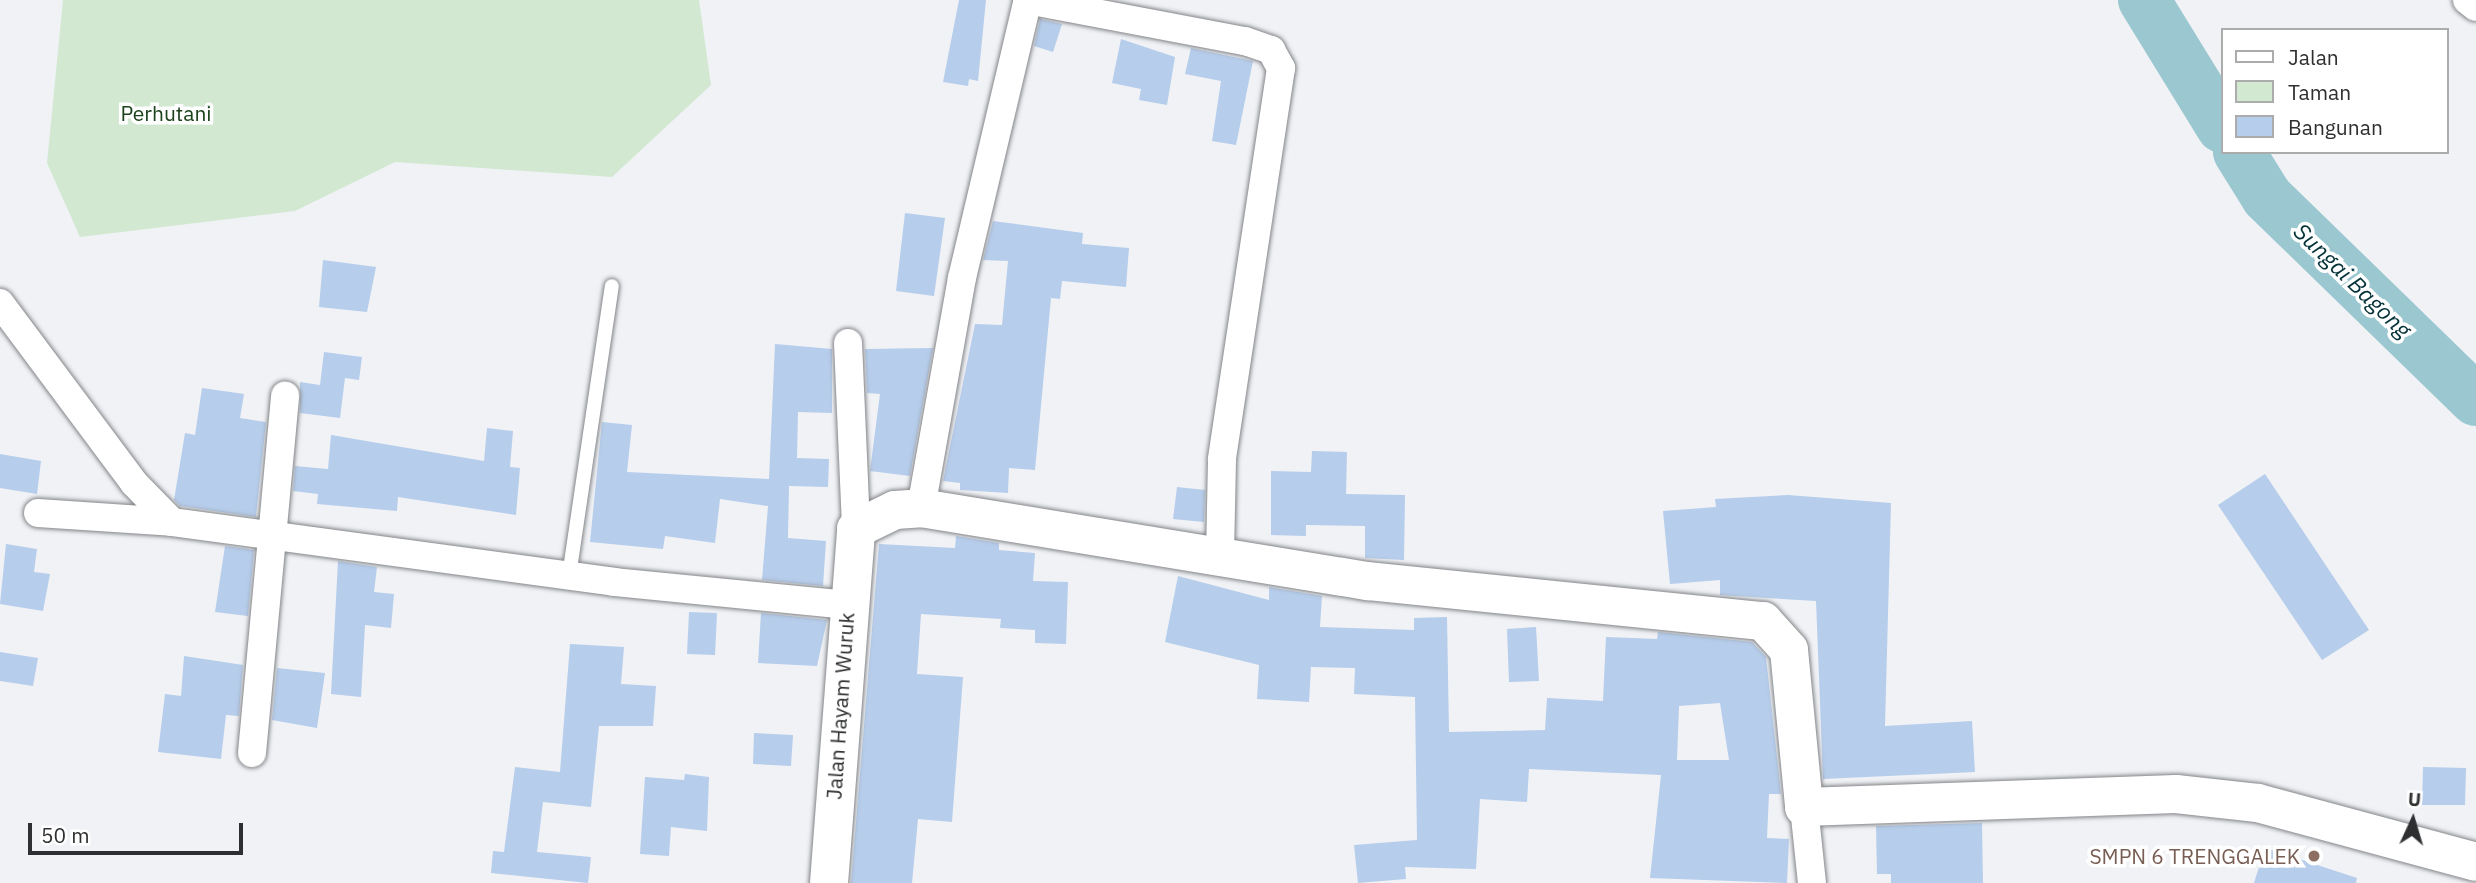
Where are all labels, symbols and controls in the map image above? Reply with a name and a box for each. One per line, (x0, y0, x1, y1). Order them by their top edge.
legend (2220, 28, 2448, 154)
text: Jalan (2288, 43, 2339, 71)
text: Taman (2288, 78, 2351, 106)
park label: Perhutani (120, 100, 212, 126)
text: Bangunan (2288, 113, 2383, 141)
water label: Sungai Bagong (2289, 217, 2417, 343)
street label: Jalan Hayam Wuruk (821, 612, 859, 800)
north arrow (2378, 785, 2448, 855)
text: U (2407, 787, 2422, 811)
scale bar (32, 810, 247, 854)
text: 50 m (41, 821, 90, 849)
place label: SMPN 6 TRENGGALEK (2089, 843, 2300, 869)
marker: SMPN 6 TRENGGALEK (2306, 848, 2322, 864)

